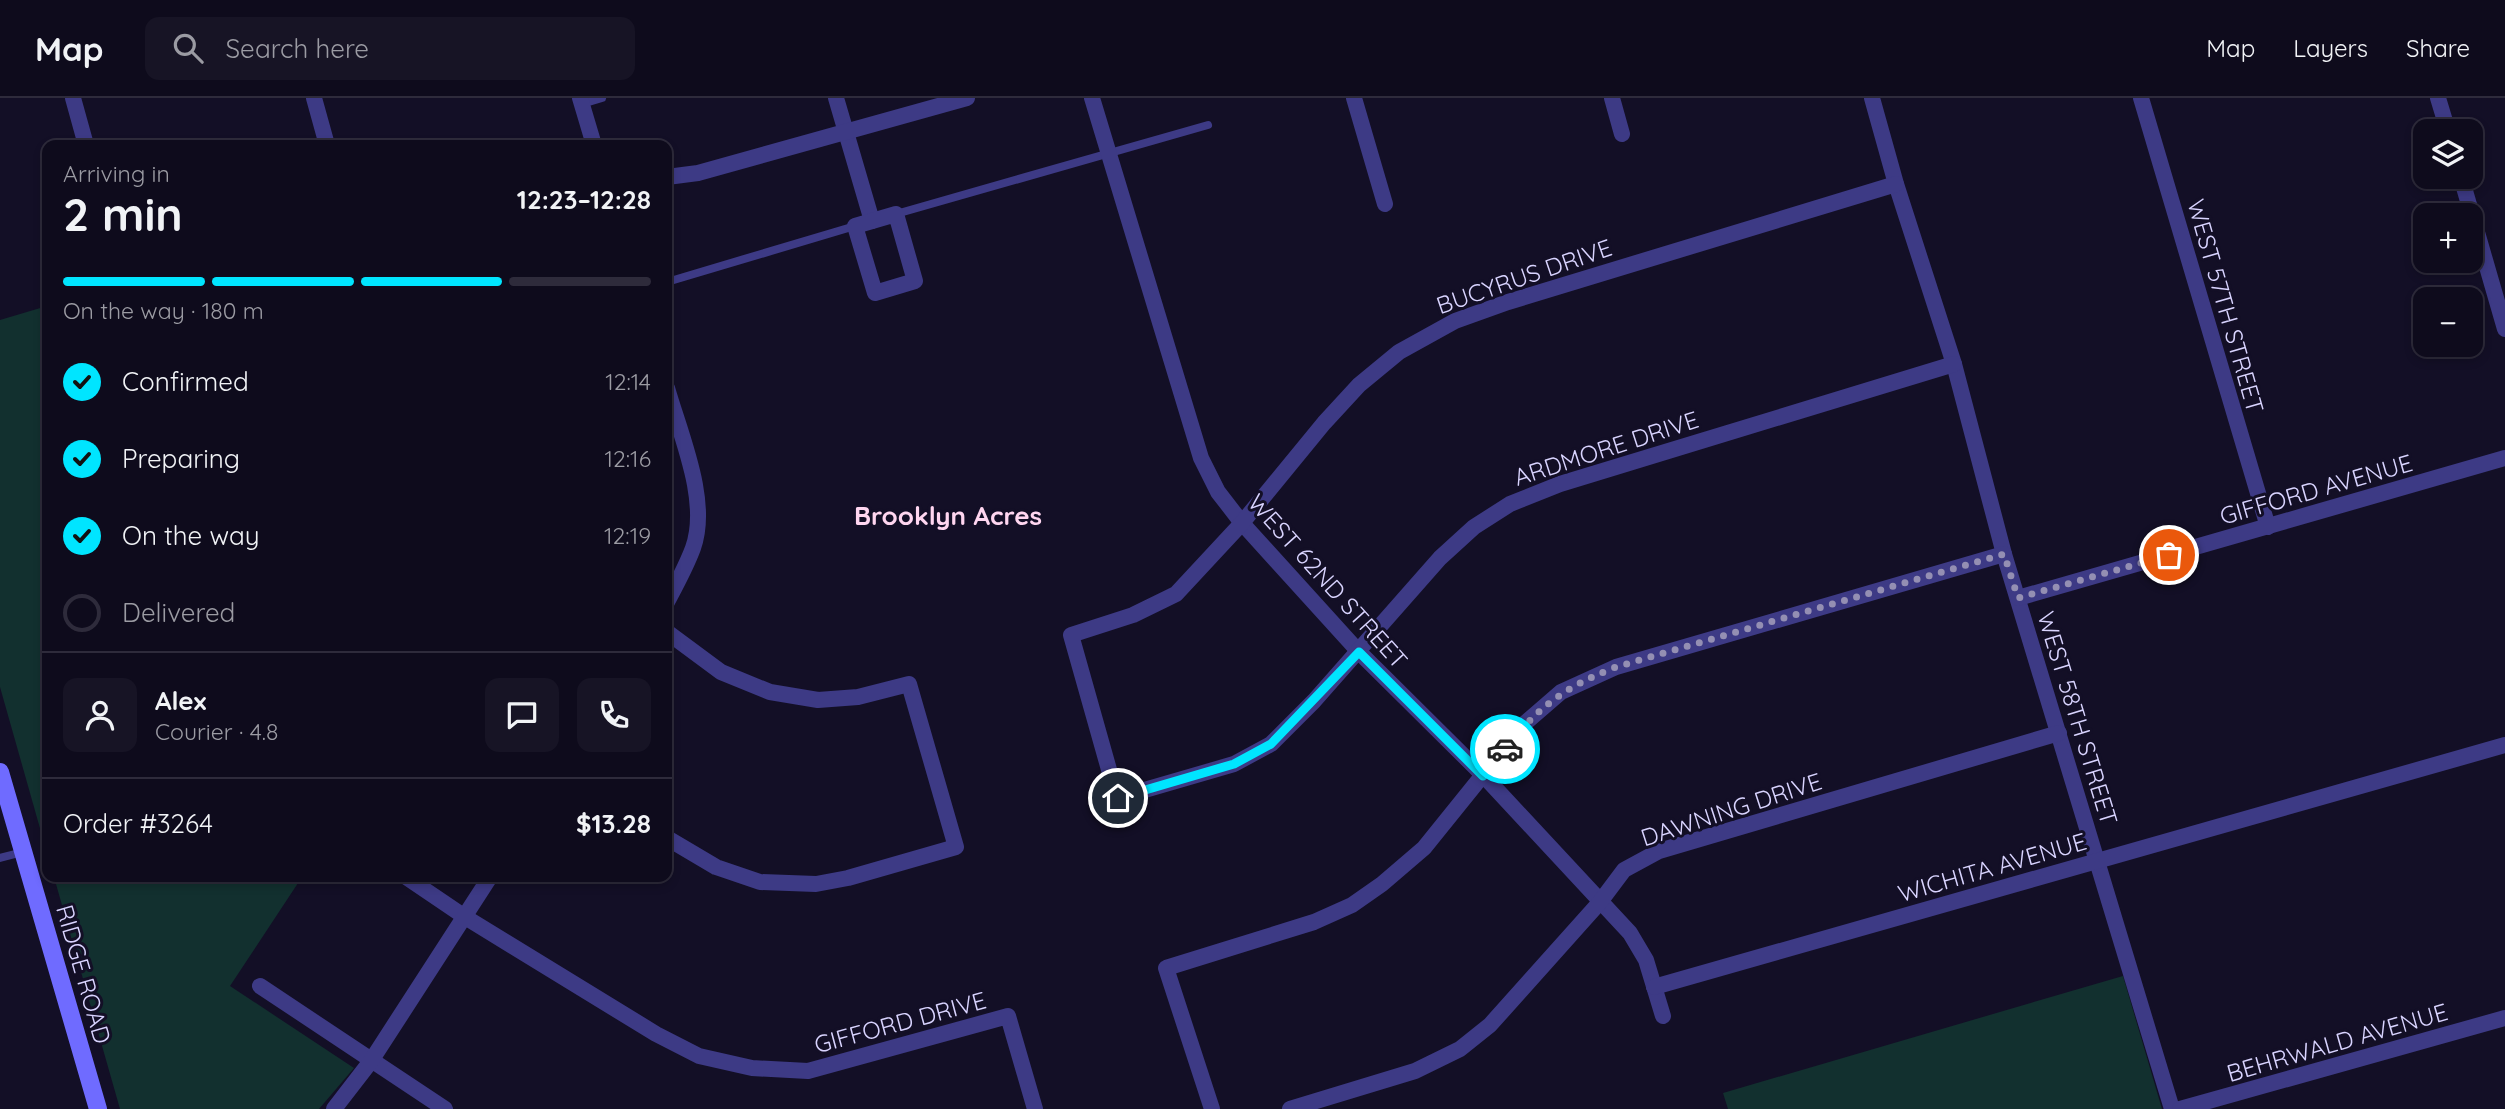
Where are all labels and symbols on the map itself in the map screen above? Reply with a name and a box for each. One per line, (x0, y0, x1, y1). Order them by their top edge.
street label: WEST 57TH STREET (2181, 196, 2271, 416)
street label: BUCYRUS DRIVE (1432, 232, 1616, 320)
street label: ARDMORE DRIVE (1510, 404, 1702, 492)
street label: GIFFORD AVENUE (2216, 447, 2416, 531)
street label: WEST 62ND STREET (1242, 487, 1414, 675)
district label: Brooklyn Acres (854, 499, 1042, 532)
pin (2139, 525, 2199, 585)
street label: WEST 58TH STREET (2031, 608, 2125, 828)
courier (1470, 714, 1540, 784)
street label: DAWNING DRIVE (1637, 766, 1825, 852)
pin (1088, 768, 1148, 828)
street label: WICHITA AVENUE (1894, 826, 2090, 908)
street label: RIDGE ROAD (50, 901, 118, 1047)
street label: GIFFORD DRIVE (811, 985, 989, 1059)
street label: BEHRWALD AVENUE (2223, 996, 2451, 1088)

